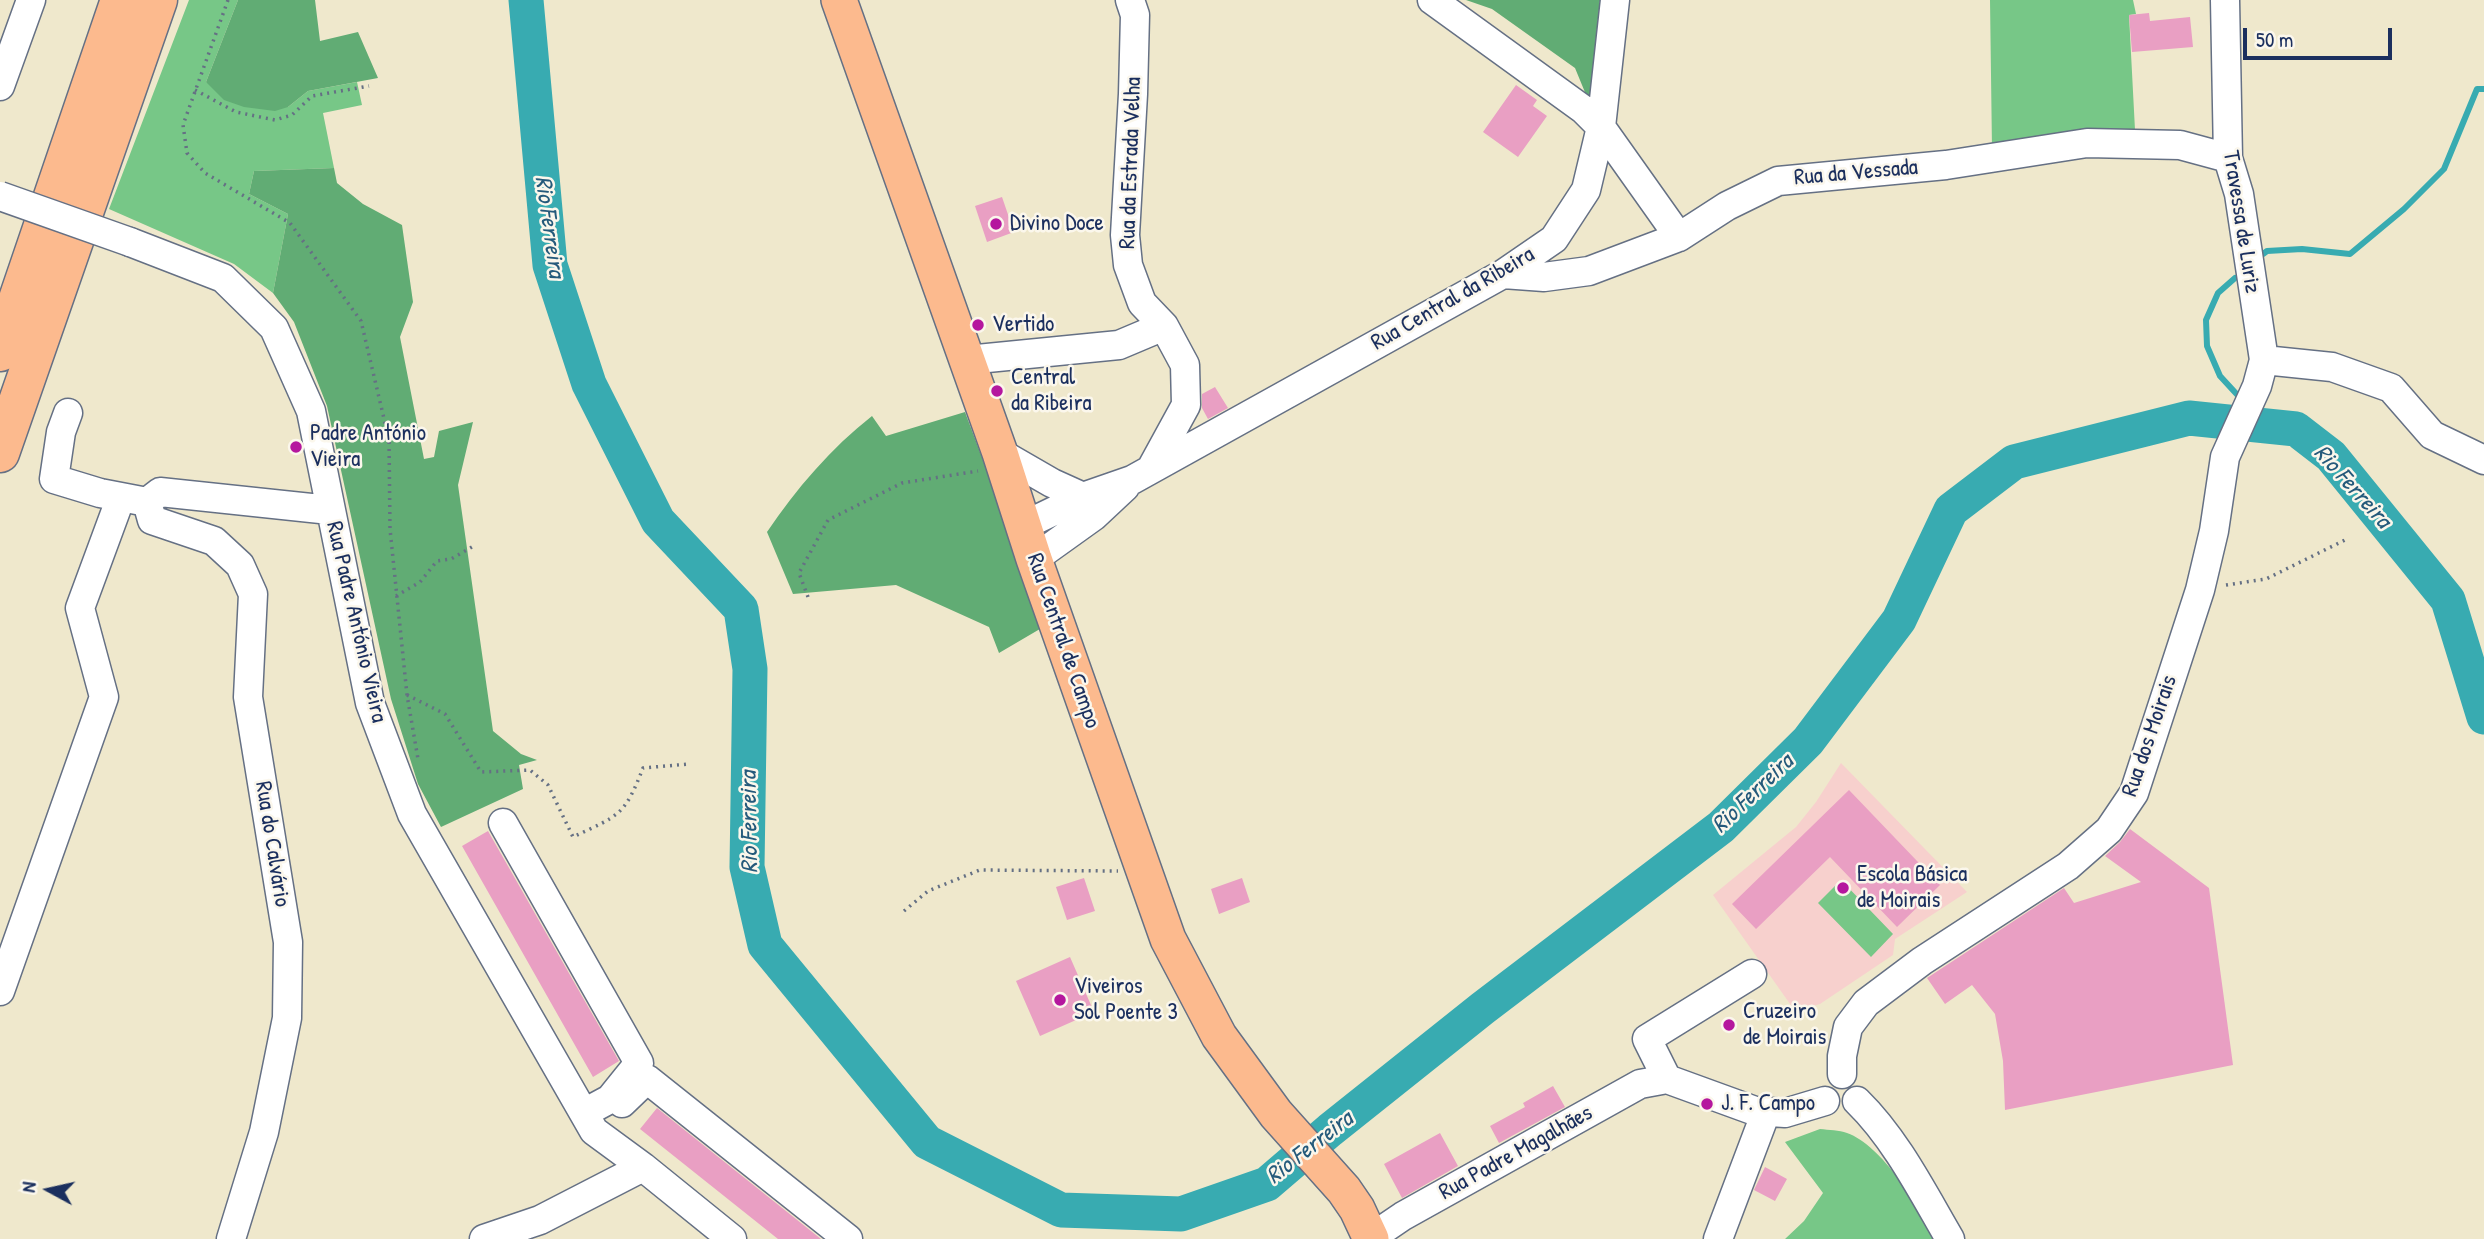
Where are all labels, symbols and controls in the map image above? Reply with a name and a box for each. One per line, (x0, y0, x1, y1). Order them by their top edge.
scale bar (2246, 14, 2395, 58)
text: 50 m (2256, 25, 2293, 54)
street label: Rua da Estrada Velha (1114, 76, 1148, 250)
street label: Travessa de Luriz (2216, 149, 2266, 295)
street label: Rua da Vessada (1793, 154, 1919, 192)
water label: Rio Ferreira (528, 174, 570, 280)
place label: Divino Doce (1010, 210, 1104, 238)
marker: Divino Doce (988, 216, 1004, 232)
street label: Rua Central da Ribeira (1367, 241, 1539, 357)
place label: Vertido (992, 311, 1054, 339)
marker: Vertido (970, 317, 986, 333)
place label: Central da Ribeira (1011, 364, 1092, 418)
marker: Central da Ribeira (989, 383, 1005, 399)
place label: Padre António Vieira (310, 420, 426, 474)
marker: Padre António Vieira (288, 439, 304, 455)
water label: Rio Ferreira (2307, 439, 2397, 535)
street label: Rua Padre António Vieira (319, 519, 393, 725)
street label: Rua Central de Campo (1020, 550, 1106, 732)
street label: Rua dos Moirais (2116, 672, 2184, 800)
water label: Rio Ferreira (1706, 748, 1800, 840)
water label: Rio Ferreira (735, 771, 765, 873)
street label: Rua do Calvário (248, 779, 296, 909)
place label: Escola Básica de Moirais (1857, 861, 1967, 915)
marker: Escola Básica de Moirais (1835, 880, 1851, 896)
place label: Viveiros Sol Poente 3 (1074, 973, 1178, 1027)
marker: Viveiros Sol Poente 3 (1052, 992, 1068, 1008)
place label: Cruzeiro de Moirais (1743, 998, 1826, 1052)
marker: Cruzeiro de Moirais (1721, 1017, 1737, 1033)
place label: J. F. Campo (1721, 1090, 1815, 1118)
marker: J. F. Campo (1699, 1096, 1715, 1112)
street label: Rua Padre Magalhães (1435, 1099, 1597, 1207)
water label: Rio Ferreira (1261, 1105, 1359, 1191)
north arrow (14, 1155, 84, 1225)
text: N (15, 1180, 42, 1194)

